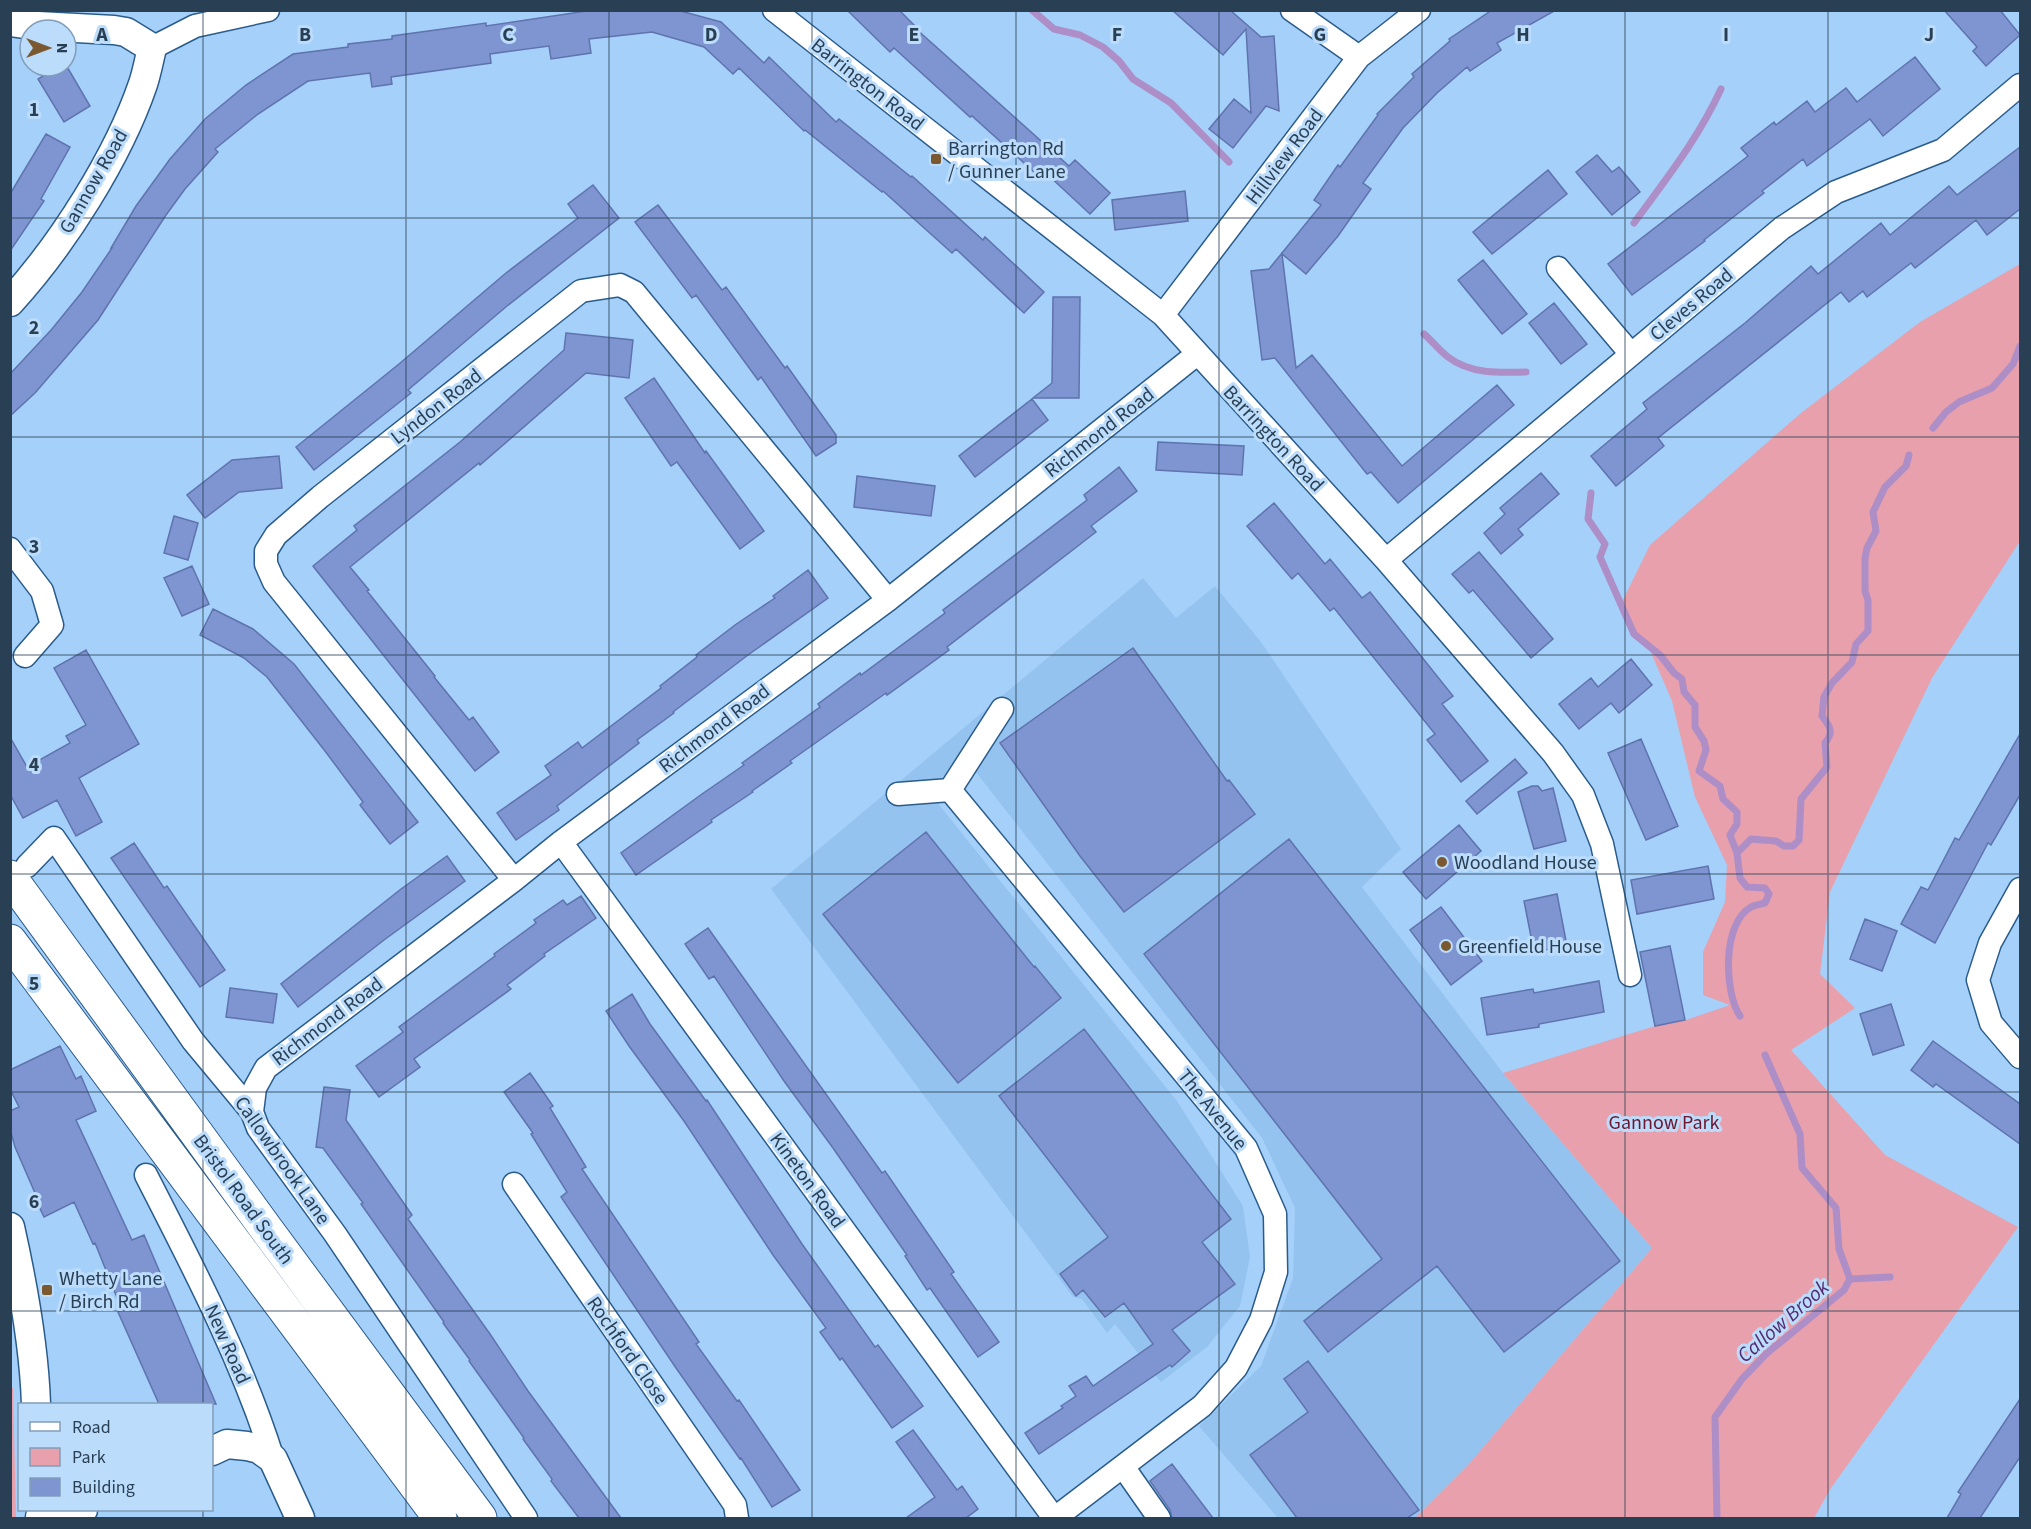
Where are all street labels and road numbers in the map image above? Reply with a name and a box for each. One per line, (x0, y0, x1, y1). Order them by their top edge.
street label: Barrington Road (805, 32, 930, 138)
street label: Hillview Road (1239, 103, 1330, 210)
street label: Gannow Road (53, 124, 135, 239)
street label: Cleves Road (1644, 262, 1739, 348)
street label: Lyndon Road (385, 362, 488, 451)
street label: Barrington Road (1216, 379, 1330, 498)
street label: Richmond Road (1039, 381, 1161, 485)
street label: Richmond Road (653, 678, 776, 780)
street label: Richmond Road (266, 971, 389, 1073)
street label: The Avenue (1171, 1063, 1254, 1156)
street label: Callowbrook Lane (227, 1091, 337, 1230)
street label: Kineton Road (763, 1127, 852, 1234)
street label: Bristol Road South (186, 1129, 300, 1271)
street label: Rochford Close (580, 1291, 675, 1410)
street label: New Road (197, 1300, 257, 1389)

